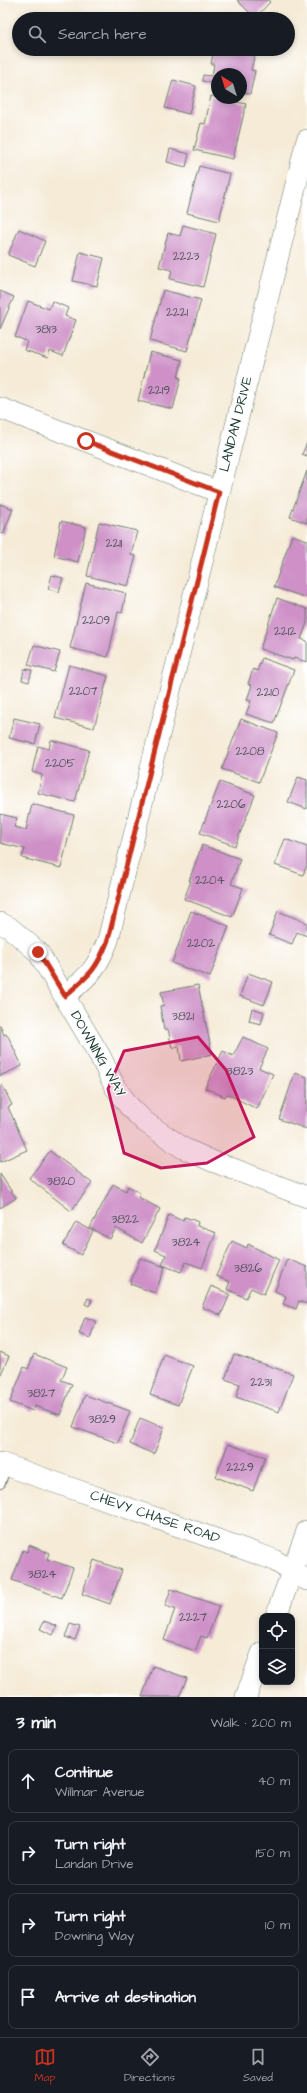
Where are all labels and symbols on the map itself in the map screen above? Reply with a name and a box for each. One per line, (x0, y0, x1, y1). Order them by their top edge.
north arrow (211, 68, 247, 104)
house number: 2223 (173, 248, 199, 265)
house number: 2221 (166, 304, 189, 321)
house number: 3813 (35, 321, 57, 338)
street label: LANDAN DRIVE (214, 373, 258, 474)
house number: 2219 (148, 382, 170, 399)
route start (77, 432, 95, 450)
house number: 2211 (106, 535, 123, 552)
house number: 2209 (82, 612, 110, 629)
house number: 2212 (274, 623, 296, 640)
house number: 2207 (69, 683, 98, 700)
house number: 2210 (257, 684, 280, 701)
house number: 2208 (235, 743, 265, 760)
house number: 2205 (45, 755, 75, 772)
house number: 2206 (217, 796, 246, 813)
house number: 2204 (195, 872, 225, 889)
house number: 2202 (187, 935, 215, 952)
route end (29, 943, 47, 961)
street label: DOWNING WAY (65, 1007, 131, 1101)
house number: 3821 (172, 1008, 195, 1025)
house number: 3823 (227, 1063, 253, 1080)
house number: 3820 (47, 1173, 76, 1190)
house number: 3822 (111, 1211, 139, 1228)
house number: 3824 (172, 1234, 200, 1251)
house number: 3826 (234, 1260, 263, 1277)
house number: 2231 (250, 1374, 272, 1391)
house number: 3827 (27, 1385, 56, 1402)
house number: 3829 (88, 1411, 116, 1428)
house number: 2229 (226, 1459, 254, 1476)
street label: CHEVY CHASE ROAD (87, 1485, 223, 1549)
house number: 3824 (28, 1566, 56, 1583)
house number: 2227 (179, 1609, 208, 1626)

